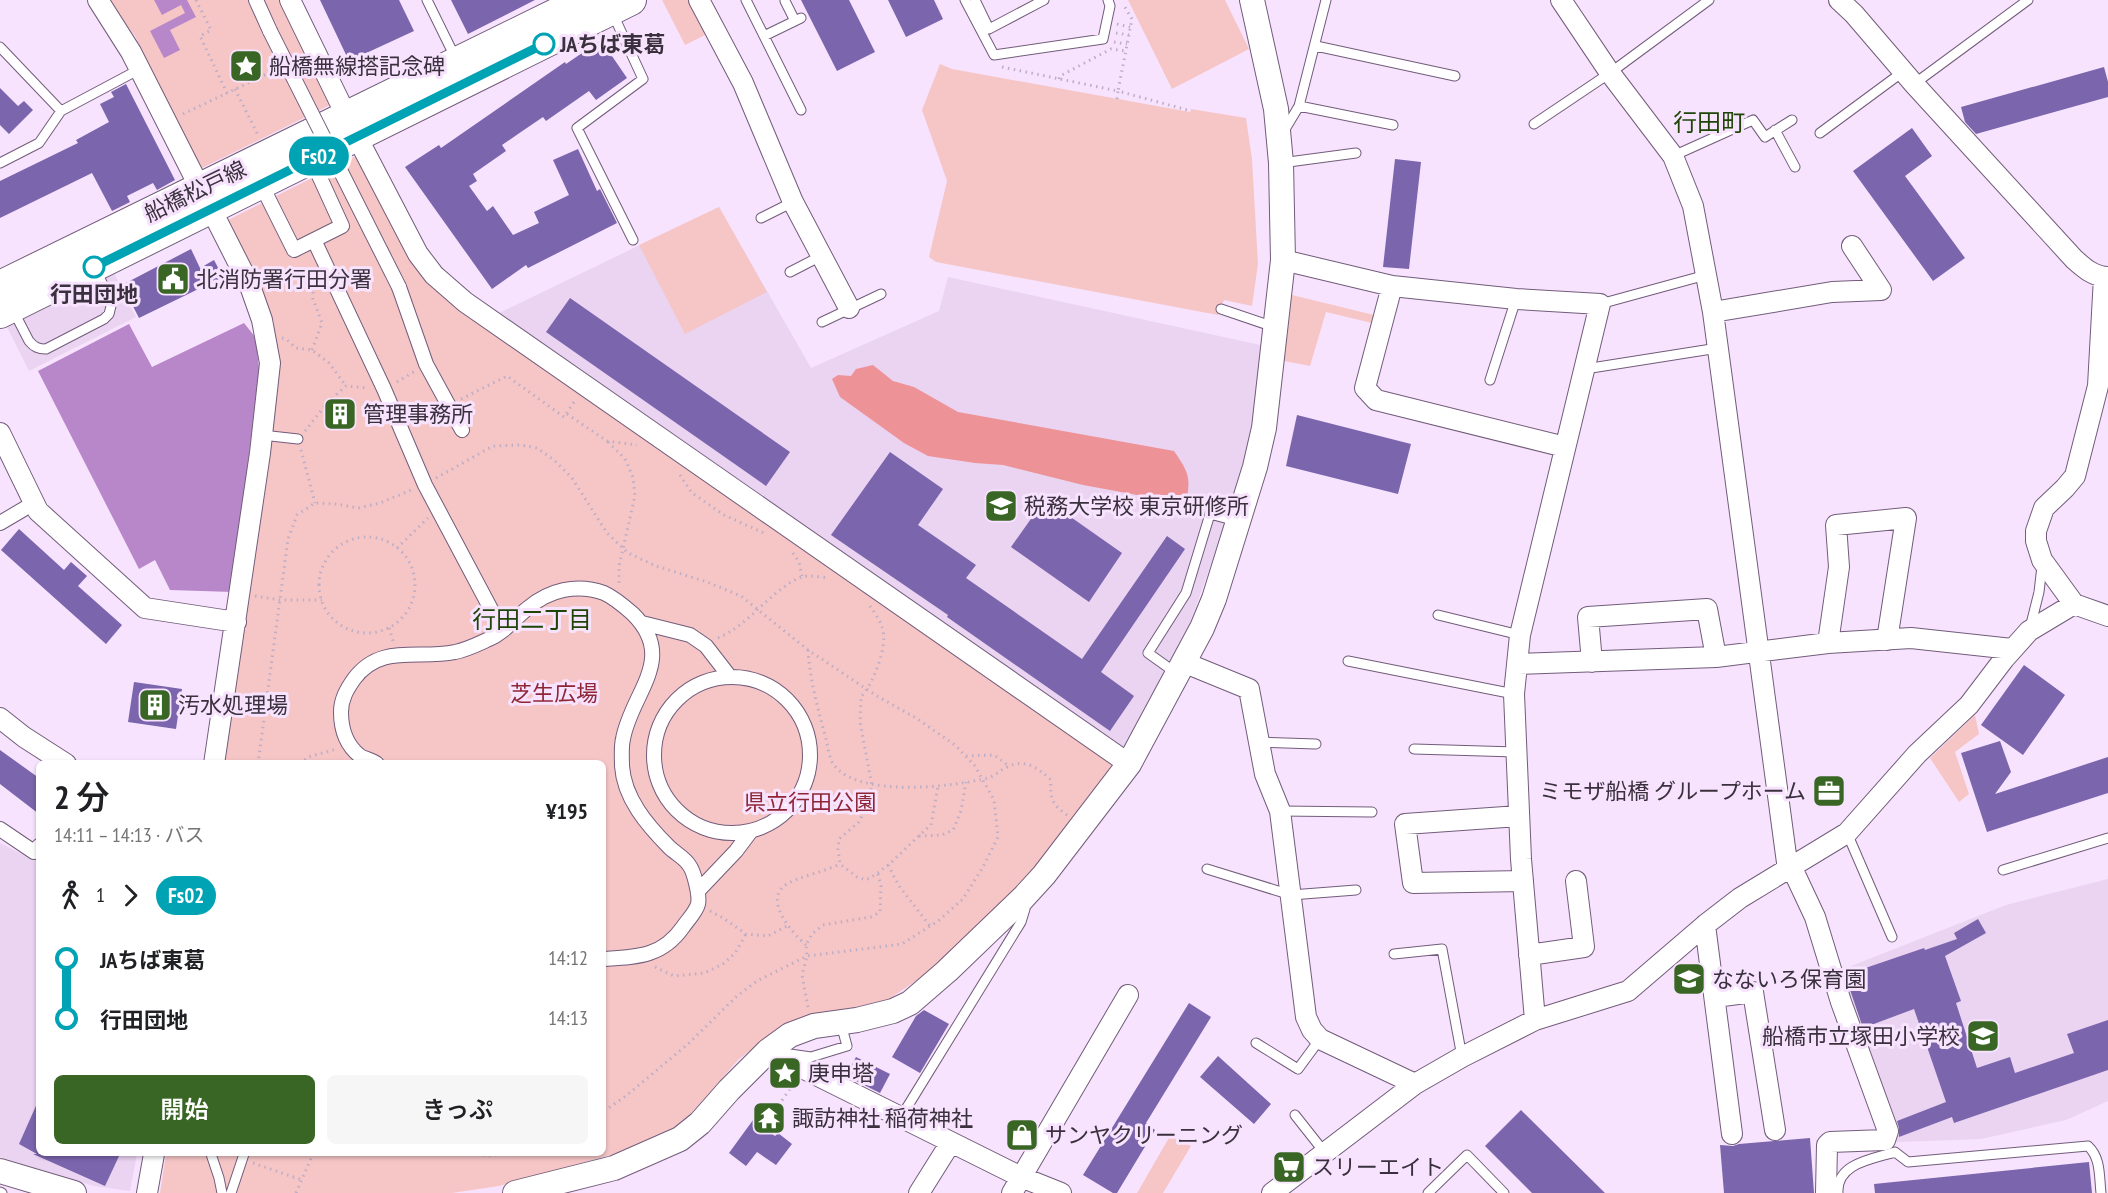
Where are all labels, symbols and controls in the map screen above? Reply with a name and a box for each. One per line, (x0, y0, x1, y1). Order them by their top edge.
place label: JAちば東葛 (559, 30, 665, 58)
marker: JAちば東葛 (533, 33, 555, 55)
place icon: 船橋無線搭記念碑 (228, 48, 264, 84)
place label: 船橋無線搭記念碑 (269, 52, 445, 80)
district label: 行田町 (1673, 107, 1745, 138)
line badge: Fs02 (277, 136, 361, 176)
text: Fs02 (301, 143, 337, 170)
street label: 船橋松戸線 (139, 154, 251, 228)
marker: 行田団地 (83, 256, 105, 278)
public building icon: 北消防署行田分署 (155, 261, 191, 297)
place label: 北消防署行田分署 (196, 265, 372, 293)
place label: 行田団地 (50, 280, 138, 308)
building icon: 管理事務所 (322, 396, 358, 432)
place label: 管理事務所 (363, 400, 473, 428)
school or university icon: 税務大学校 東京研修所 (983, 488, 1019, 524)
place label: 税務大学校 東京研修所 (1024, 492, 1249, 520)
district label: 行田二丁目 (472, 604, 592, 635)
park label: 芝生広場 (510, 679, 598, 707)
building icon: 汚水処理場 (137, 687, 173, 723)
place label: 汚水処理場 (178, 691, 288, 719)
office icon: ミモザ船橋 グループホーム (1811, 773, 1847, 809)
text: 2 分 (54, 775, 110, 818)
place label: ミモザ船橋 グループホーム (1539, 777, 1806, 805)
park label: 県立行田公園 (744, 788, 876, 816)
text: ¥195 (546, 797, 588, 825)
text: 14:11 – 14:13 · バス (54, 822, 205, 848)
icon: walk (54, 879, 87, 912)
icon: forward (114, 879, 147, 912)
text: 1 (96, 882, 105, 908)
text: Fs02 (168, 882, 204, 909)
text: 14:12 (548, 945, 588, 971)
text: JAちば東葛 (100, 946, 205, 974)
school or university icon: なないろ保育園 (1671, 961, 1707, 997)
place label: なないろ保育園 (1712, 965, 1866, 993)
text: 14:13 (548, 1005, 588, 1031)
text: 行田団地 (100, 1006, 188, 1034)
school or university icon: 船橋市立塚田小学校 (1965, 1018, 2001, 1054)
place label: 船橋市立塚田小学校 (1762, 1022, 1960, 1050)
place icon: 庚申塔 (767, 1055, 803, 1091)
place label: 庚申塔 (808, 1059, 874, 1087)
button: 開始 (54, 1075, 315, 1144)
button: きっぷ (327, 1075, 588, 1144)
temple icon: 諏訪神社 稲荷神社 (751, 1100, 787, 1136)
place label: 諏訪神社 稲荷神社 (792, 1104, 973, 1132)
shop icon: サンヤクリーニング (1004, 1117, 1040, 1153)
place label: サンヤクリーニング (1045, 1121, 1243, 1149)
supermarket icon: スリーエイト (1271, 1149, 1307, 1185)
place label: スリーエイト (1312, 1153, 1444, 1181)

